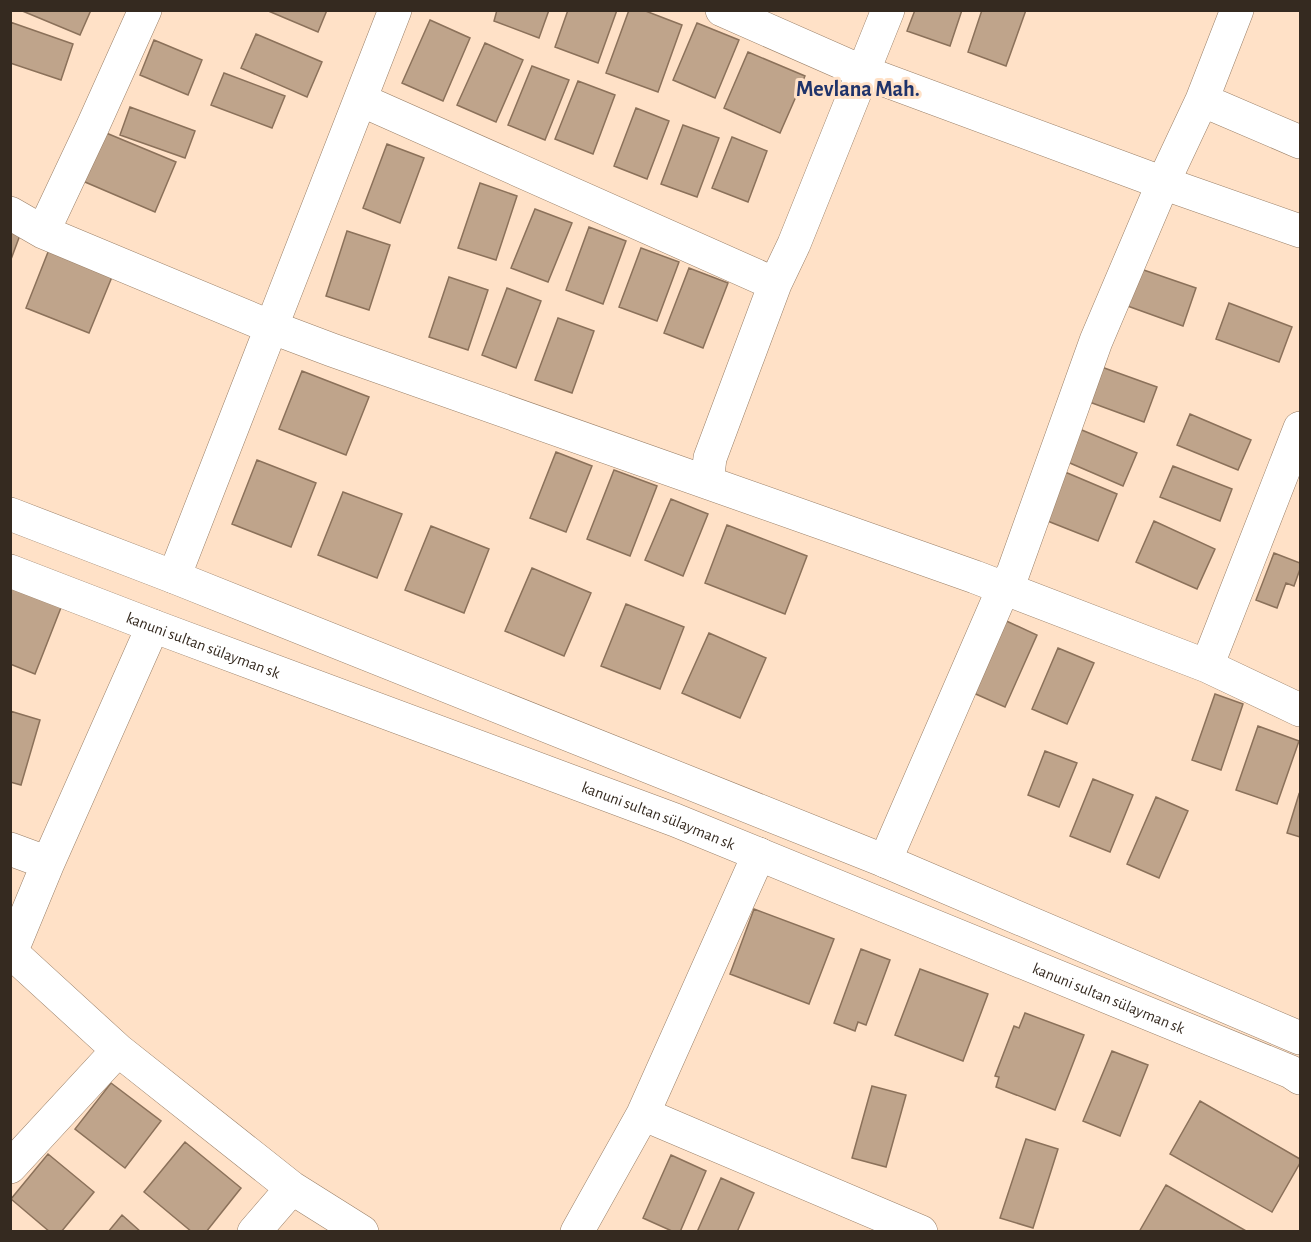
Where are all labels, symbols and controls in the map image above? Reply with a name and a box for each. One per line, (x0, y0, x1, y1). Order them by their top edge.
district label: Mevlana Mah. (796, 78, 920, 100)
street label: kanuni sultan sülayman sk (124, 610, 283, 682)
street label: kanuni sultan sülayman sk (580, 779, 738, 853)
street label: kanuni sultan sülayman sk (1030, 960, 1188, 1037)

